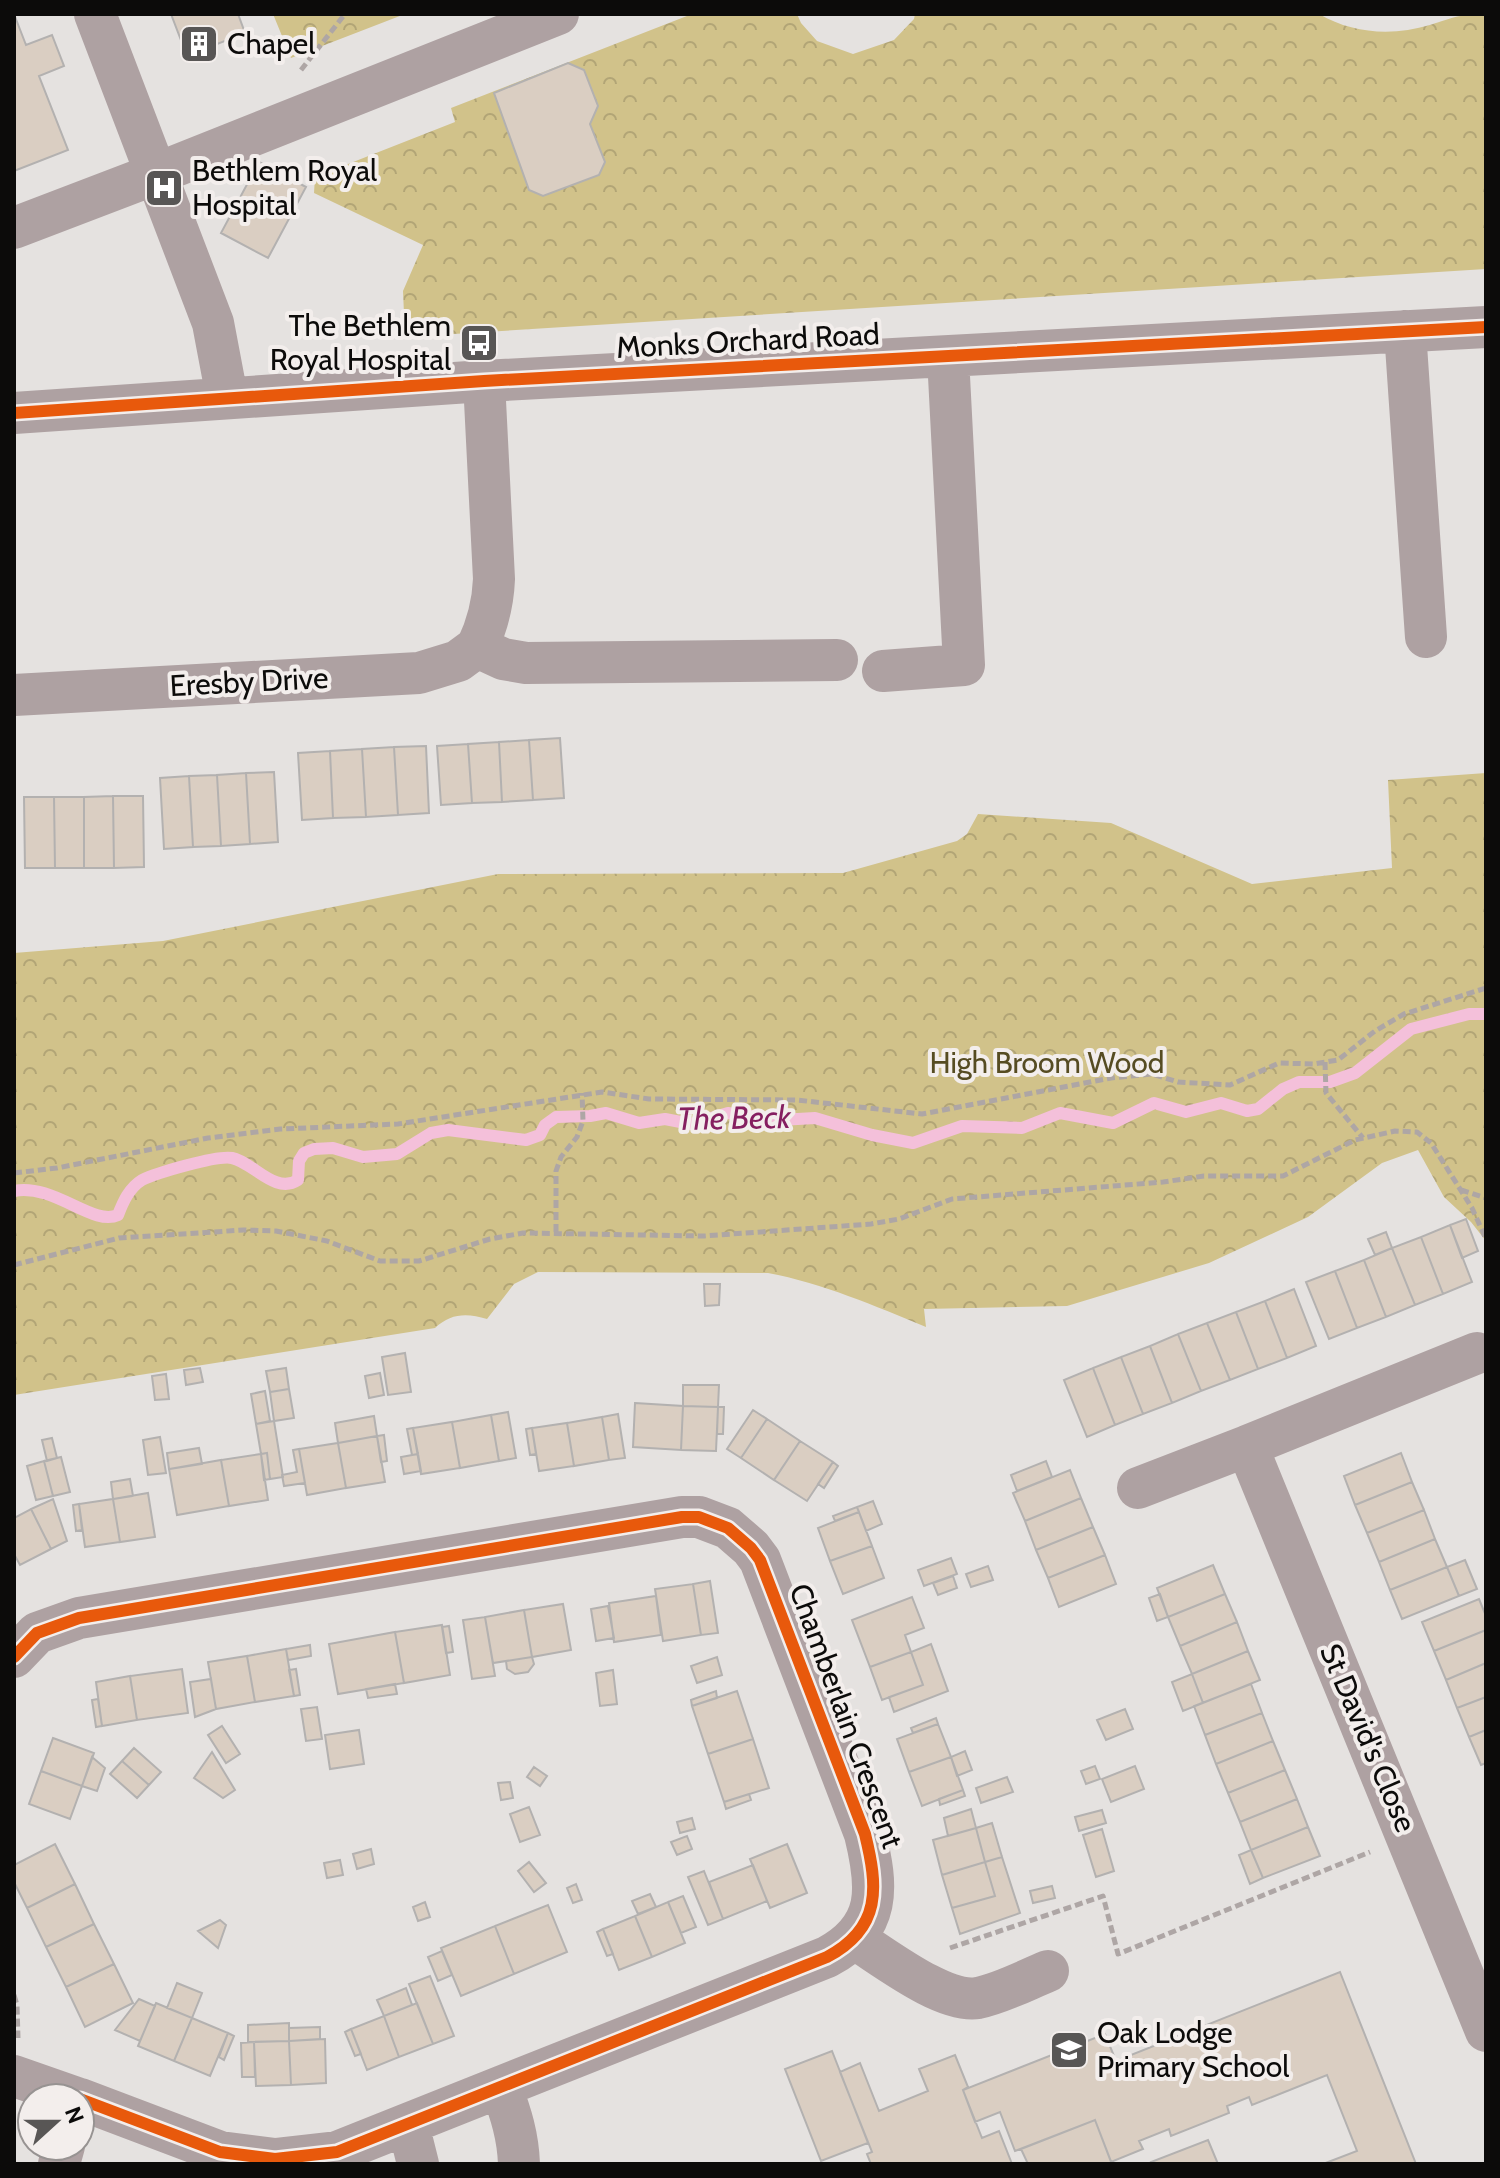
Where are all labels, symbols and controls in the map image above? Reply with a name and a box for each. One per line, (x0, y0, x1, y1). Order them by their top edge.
building icon: Chapel (178, 23, 220, 65)
place label: Chapel (227, 25, 315, 62)
place label: Bethlem Royal Hospital (192, 152, 377, 223)
hospital icon: Bethlem Royal Hospital (143, 167, 185, 209)
place label: The Bethlem Royal Hospital (270, 307, 451, 378)
street label: Monks Orchard Road (615, 315, 881, 366)
bus stop icon: The Bethlem Royal Hospital (458, 322, 500, 364)
street label: Eresby Drive (169, 659, 329, 704)
park label: High Broom Wood (930, 1044, 1164, 1081)
water label: The Beck (677, 1097, 792, 1138)
street label: Chamberlain Crescent (781, 1578, 912, 1853)
street label: St David's Close (1312, 1638, 1425, 1837)
place label: Oak Lodge Primary School (1097, 2014, 1289, 2085)
school or university icon: Oak Lodge Primary School (1048, 2029, 1090, 2071)
north arrow (16, 2082, 96, 2162)
text: N (59, 2103, 90, 2127)

